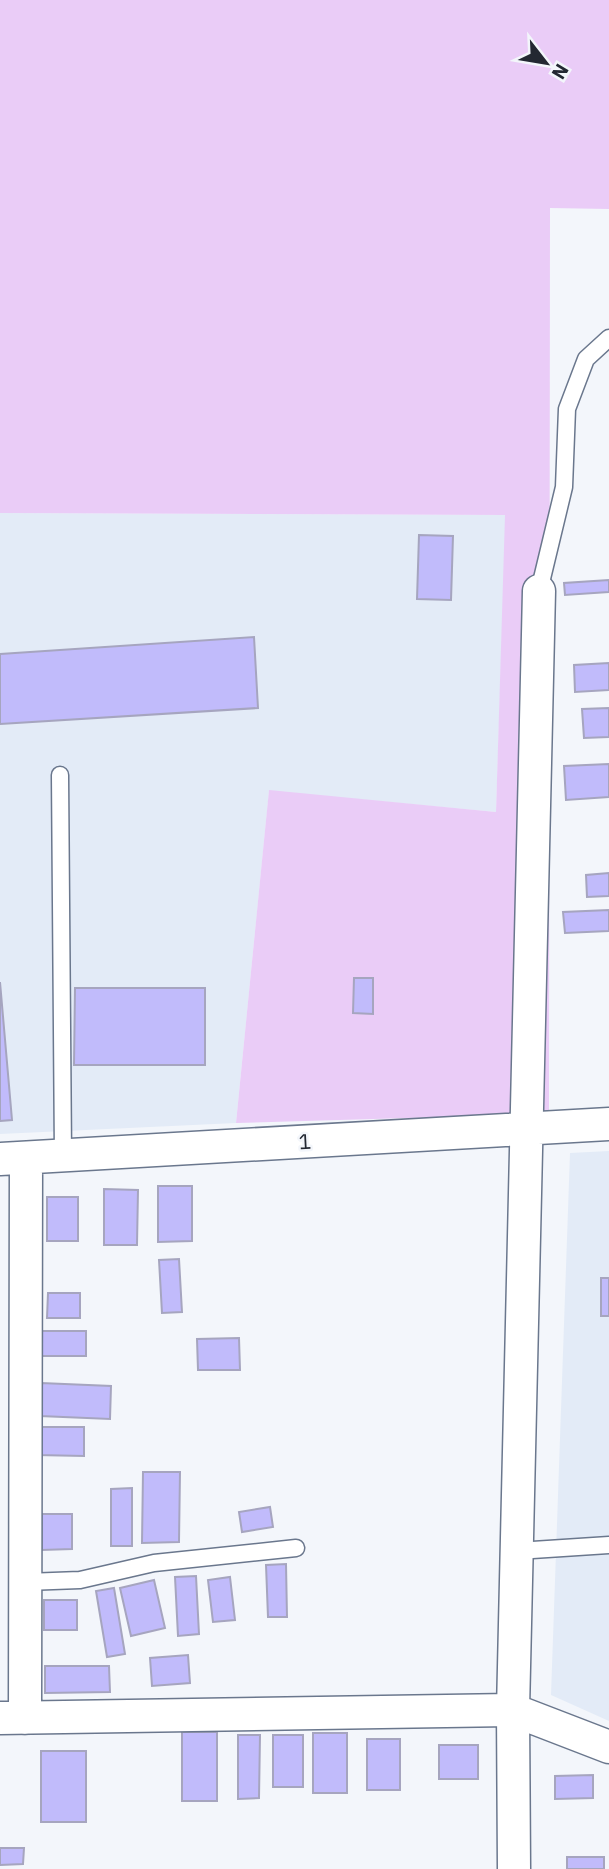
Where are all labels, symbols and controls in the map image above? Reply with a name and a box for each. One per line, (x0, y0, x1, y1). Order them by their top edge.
north arrow (511, 28, 581, 98)
text: N (547, 60, 574, 84)
street label: 1 (298, 1127, 312, 1155)

